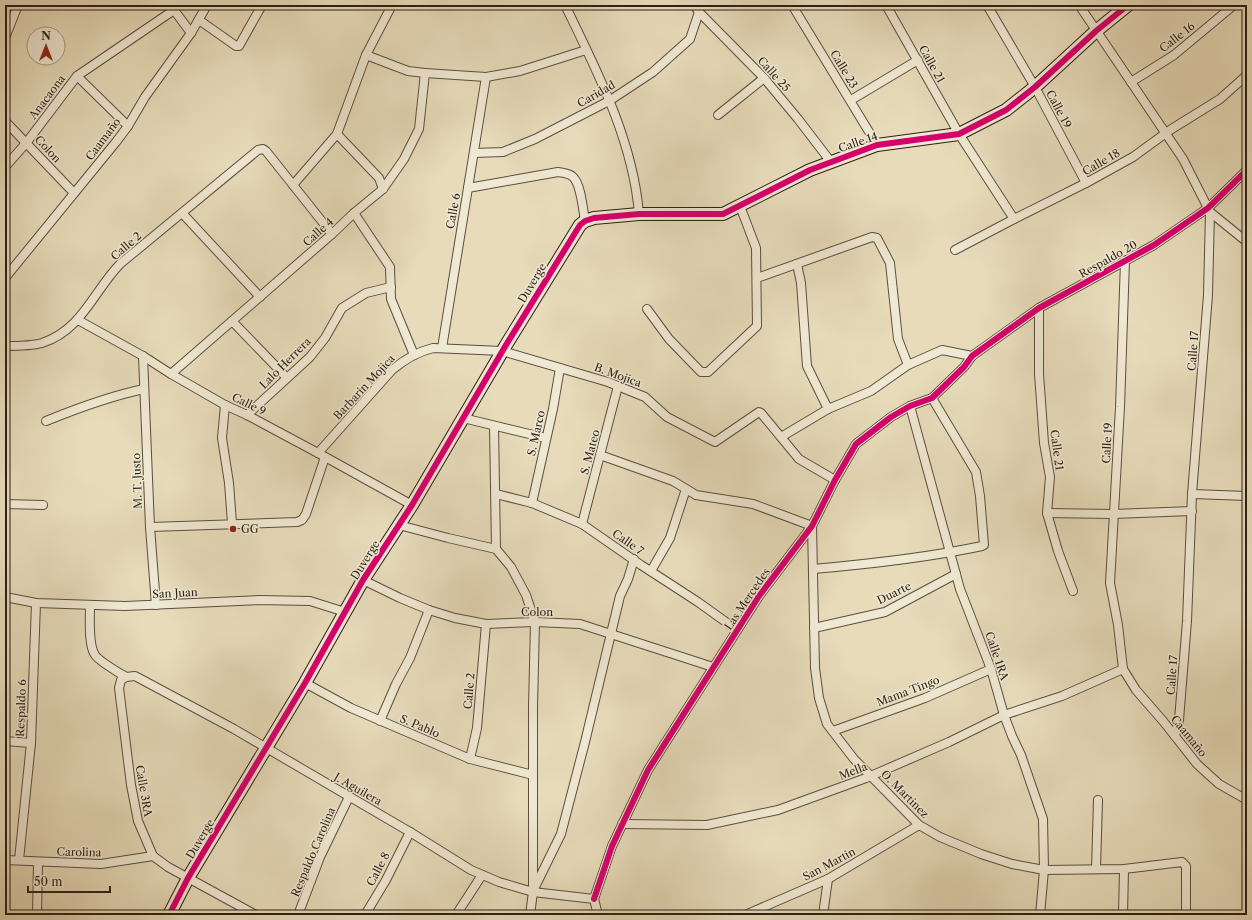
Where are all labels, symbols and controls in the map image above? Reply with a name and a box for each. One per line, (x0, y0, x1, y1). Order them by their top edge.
street label: Calle 16 (1157, 19, 1198, 55)
north arrow (26, 26, 66, 66)
text: N (41, 29, 51, 43)
street label: Calle 21 (916, 43, 948, 86)
street label: Calle 23 (827, 47, 861, 91)
street label: Calle 25 (755, 54, 793, 94)
street label: Anacaona (25, 72, 68, 123)
street label: Caridad (575, 77, 618, 110)
street label: Calle 19 (1043, 88, 1075, 130)
street label: Caamaño (82, 115, 124, 163)
street label: Calle 14 (836, 129, 880, 155)
street label: Colon (32, 132, 64, 166)
street label: Calle 18 (1080, 146, 1122, 178)
street label: Calle 6 (443, 191, 463, 230)
street label: Calle 4 (300, 215, 336, 249)
street label: Calle 2 (108, 229, 144, 263)
street label: Respaldo 20 (1076, 237, 1140, 281)
street label: Duverge (515, 261, 549, 305)
street label: Calle 17 (1185, 330, 1201, 371)
street label: Lalo Herrera (256, 334, 314, 392)
street label: Barbarin Mojica (330, 351, 398, 422)
street label: B. Mojica (593, 360, 644, 390)
street label: Calle 9 (230, 390, 268, 418)
street label: S. Marco (524, 409, 548, 457)
street label: Calle 19 (1099, 422, 1115, 464)
street label: S. Mateo (577, 428, 603, 476)
street label: Calle 21 (1047, 429, 1067, 472)
street label: M. T. Justo (129, 453, 145, 509)
place label: GG (241, 522, 259, 536)
marker: GG (228, 524, 238, 534)
street label: Calle 7 (610, 526, 647, 558)
street label: Duverge (347, 538, 383, 582)
street label: Las Mercedes (721, 565, 773, 633)
street label: Duarte (875, 579, 913, 607)
street label: San Juan (152, 585, 198, 601)
street label: Colon (521, 605, 553, 619)
street label: Calle 1RA (982, 630, 1012, 683)
street label: Calle 17 (1164, 654, 1180, 695)
street label: Calle 2 (460, 672, 478, 710)
street label: Mama Tingo (875, 673, 942, 709)
street label: Respaldo 6 (13, 678, 29, 737)
street label: S. Pablo (398, 711, 442, 741)
street label: Caamaño (1168, 712, 1210, 760)
street label: Mella (837, 759, 869, 783)
street label: Calle 3RA (133, 764, 156, 819)
street label: O. Martinez (878, 767, 932, 821)
street label: J. Aguilera (330, 769, 385, 808)
street label: Respaldo Carolina (288, 805, 338, 899)
street label: Duverge (183, 817, 217, 861)
street label: San Martin (800, 844, 858, 884)
street label: Carolina (56, 845, 102, 859)
street label: Calle 8 (363, 850, 393, 888)
scale bar (28, 868, 110, 894)
text: 50 m (34, 874, 63, 889)

